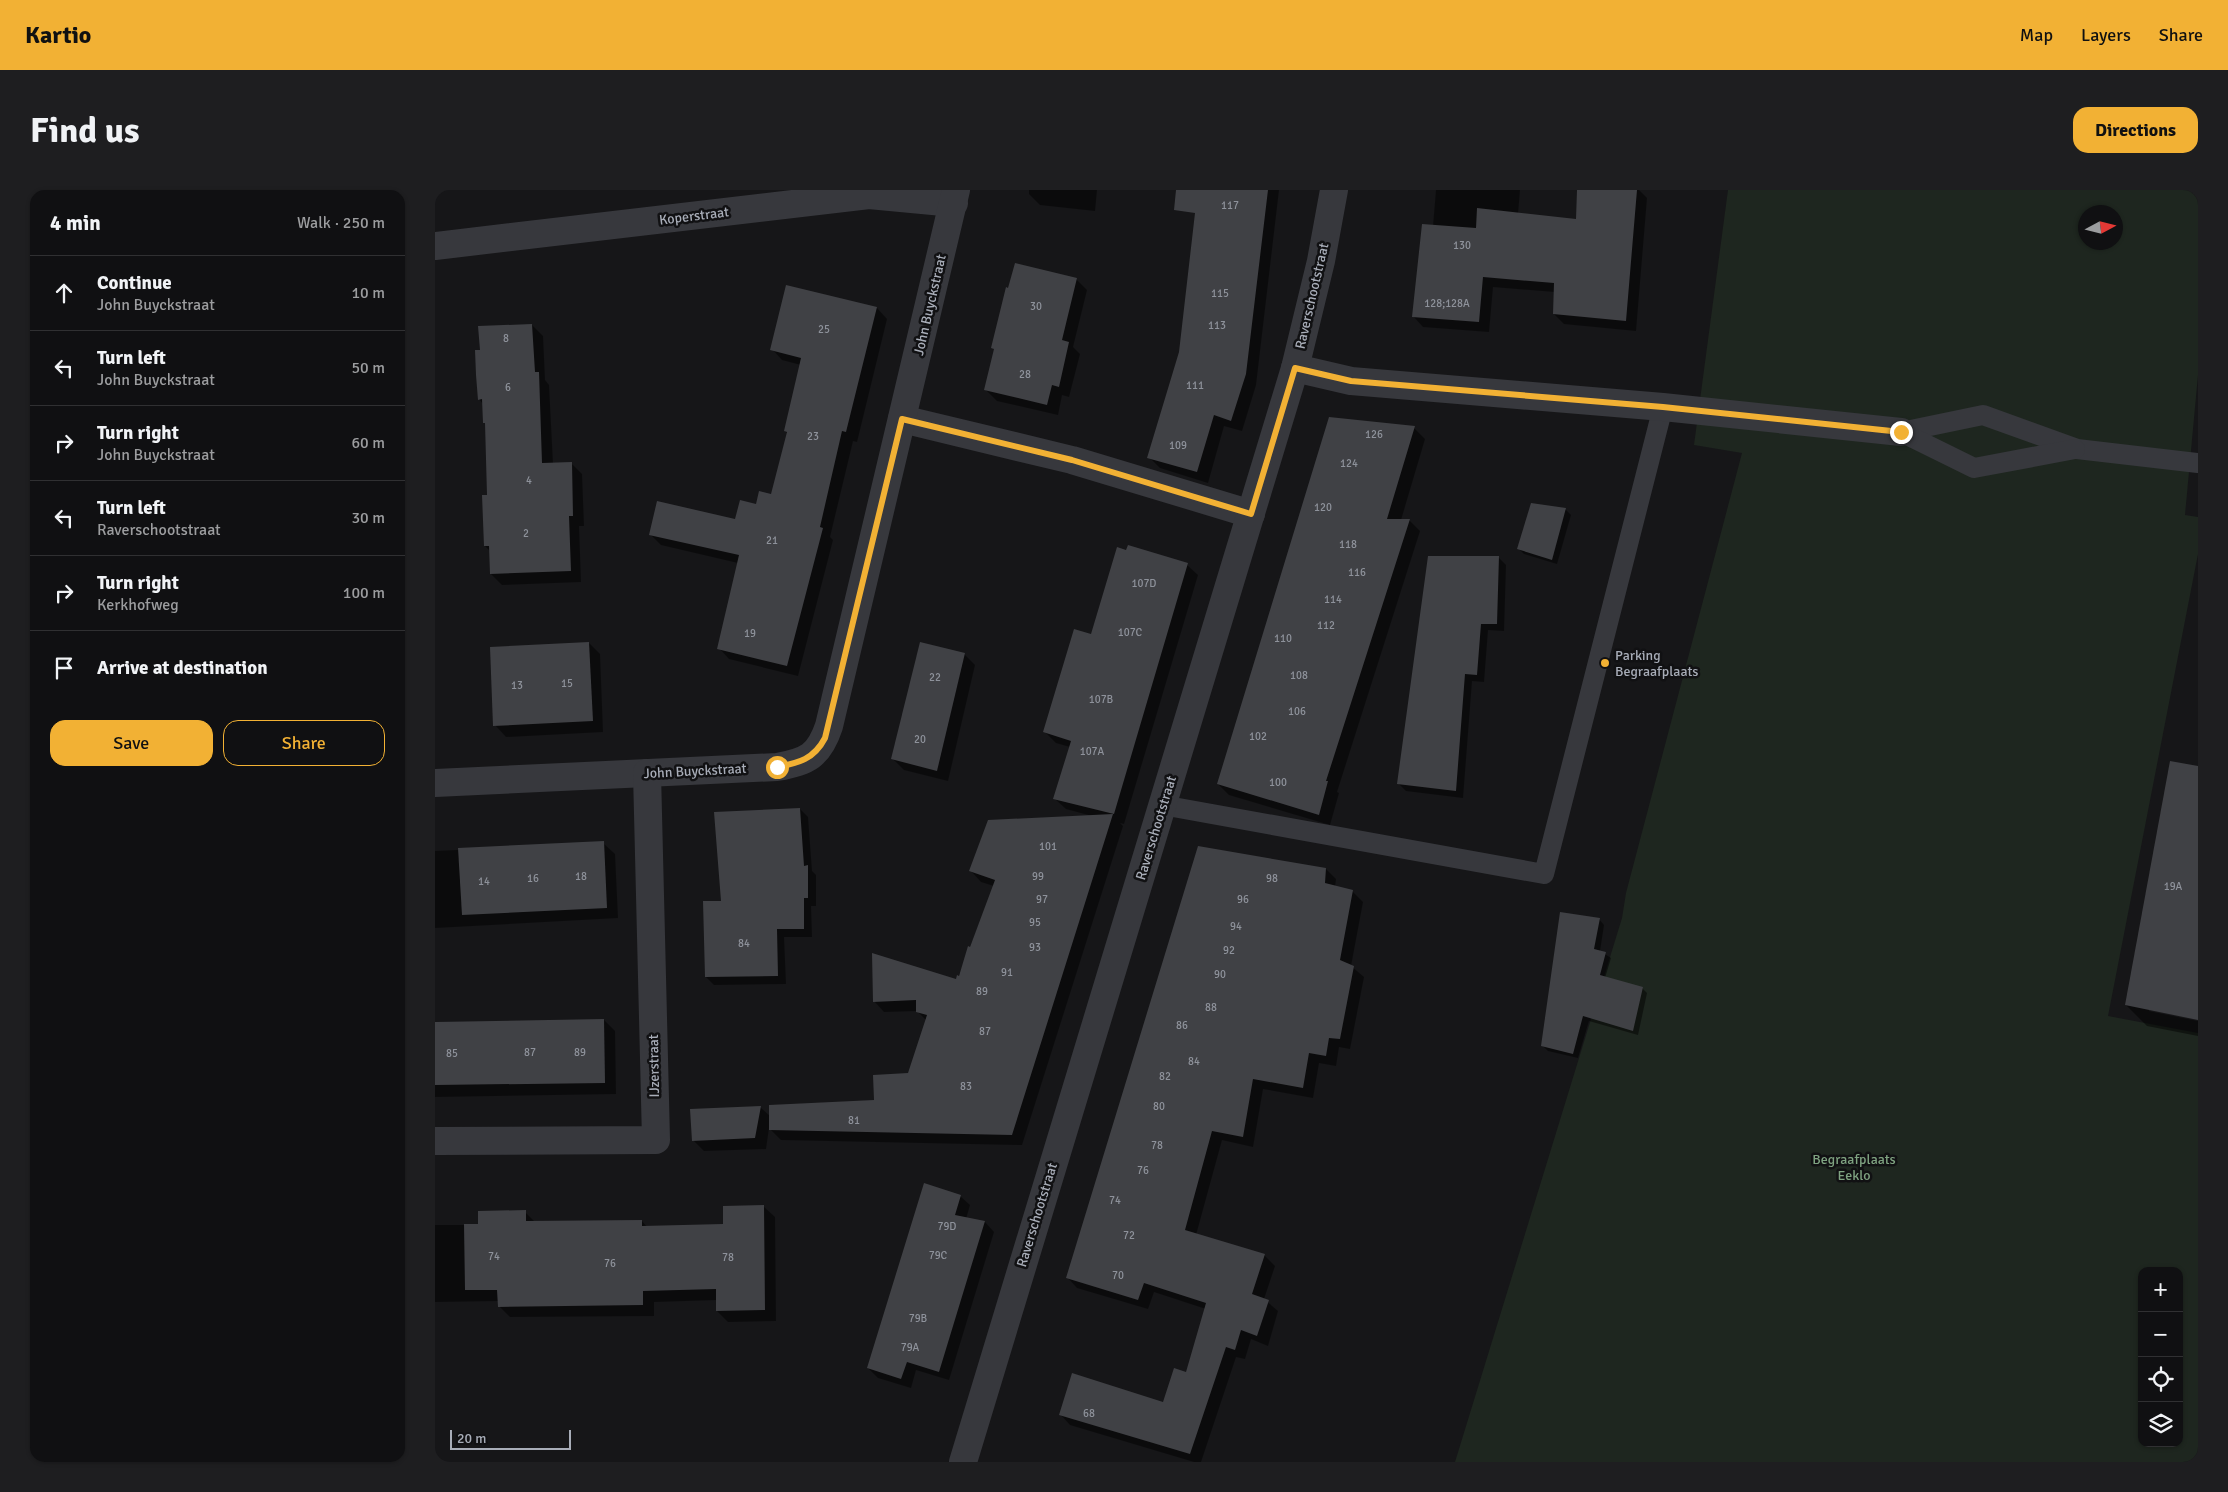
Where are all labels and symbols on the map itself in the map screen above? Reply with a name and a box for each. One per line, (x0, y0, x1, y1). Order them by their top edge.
house number: 117 (1221, 199, 1239, 212)
street label: Koperstraat (658, 203, 730, 229)
north arrow (2078, 205, 2123, 250)
house number: 130 (1453, 239, 1471, 252)
street label: Raverschootstraat (1292, 241, 1332, 351)
street label: John Buyckstraat (910, 253, 950, 357)
house number: 115 (1211, 287, 1229, 300)
house number: 128;128A (1424, 297, 1470, 310)
house number: 30 (1030, 300, 1042, 313)
house number: 113 (1208, 319, 1226, 332)
house number: 25 (818, 323, 830, 336)
house number: 8 (503, 332, 509, 345)
house number: 28 (1019, 368, 1031, 381)
house number: 111 (1186, 379, 1204, 392)
house number: 6 (505, 381, 511, 394)
route end (1890, 421, 1913, 444)
house number: 126 (1365, 428, 1383, 441)
house number: 23 (807, 430, 819, 443)
house number: 109 (1169, 439, 1187, 452)
house number: 124 (1340, 457, 1358, 470)
house number: 4 (526, 474, 532, 487)
house number: 120 (1314, 501, 1332, 514)
house number: 2 (523, 527, 529, 540)
house number: 21 (766, 534, 778, 547)
house number: 118 (1339, 538, 1357, 551)
house number: 116 (1348, 566, 1366, 579)
house number: 107D (1132, 577, 1156, 590)
house number: 114 (1324, 593, 1342, 606)
house number: 112 (1317, 619, 1335, 632)
house number: 107C (1118, 626, 1143, 639)
house number: 19 (744, 627, 756, 640)
house number: 110 (1274, 632, 1292, 645)
place label: Parking Begraafplaats (1615, 647, 1698, 680)
marker: Parking Begraafplaats (1599, 657, 1611, 669)
house number: 108 (1290, 669, 1308, 682)
house number: 22 (929, 671, 941, 684)
house number: 15 (561, 677, 573, 690)
house number: 13 (511, 679, 523, 692)
house number: 107B (1089, 693, 1114, 706)
house number: 106 (1288, 705, 1306, 718)
house number: 102 (1249, 730, 1267, 743)
house number: 20 (914, 733, 926, 746)
house number: 107A (1080, 745, 1105, 758)
route start (766, 756, 789, 779)
street label: John Buyckstraat (643, 760, 747, 782)
street label: Raverschootstraat (1132, 774, 1180, 882)
house number: 100 (1269, 776, 1287, 789)
house number: 101 (1039, 840, 1057, 853)
house number: 18 (575, 870, 587, 883)
house number: 99 (1032, 870, 1044, 883)
house number: 16 (527, 872, 539, 885)
house number: 98 (1266, 872, 1278, 885)
house number: 14 (478, 875, 490, 888)
house number: 19A (2164, 880, 2183, 893)
house number: 97 (1036, 893, 1048, 906)
house number: 96 (1237, 893, 1249, 906)
house number: 95 (1029, 916, 1041, 929)
house number: 94 (1230, 920, 1242, 933)
house number: 84 (738, 937, 750, 950)
house number: 93 (1029, 941, 1041, 954)
house number: 92 (1223, 944, 1235, 957)
house number: 91 (1001, 966, 1013, 979)
house number: 90 (1214, 968, 1226, 981)
house number: 89 (976, 985, 988, 998)
house number: 88 (1205, 1001, 1217, 1014)
house number: 86 (1176, 1019, 1188, 1032)
house number: 87 (979, 1025, 991, 1038)
street label: IJzerstraat (645, 1034, 663, 1098)
house number: 87 (524, 1046, 536, 1059)
house number: 89 (574, 1046, 586, 1059)
house number: 85 (446, 1047, 458, 1060)
house number: 84 (1188, 1055, 1200, 1068)
house number: 82 (1159, 1070, 1171, 1083)
house number: 83 (960, 1080, 972, 1093)
house number: 80 (1153, 1100, 1165, 1113)
house number: 81 (848, 1114, 860, 1127)
house number: 78 (1151, 1139, 1163, 1152)
park label: Begraafplaats Eeklo (1812, 1151, 1896, 1184)
street label: Raverschootstraat (1013, 1161, 1061, 1269)
house number: 76 (1137, 1164, 1149, 1177)
house number: 74 (1109, 1194, 1121, 1207)
house number: 79D (937, 1220, 957, 1233)
house number: 72 (1123, 1229, 1135, 1242)
house number: 79C (929, 1249, 948, 1262)
house number: 74 (488, 1250, 500, 1263)
house number: 78 (722, 1251, 734, 1264)
house number: 76 (604, 1257, 616, 1270)
house number: 70 (1112, 1269, 1124, 1282)
house number: 79B (909, 1312, 928, 1325)
house number: 79A (901, 1341, 920, 1354)
house number: 68 (1083, 1407, 1095, 1420)
scale bar (450, 1427, 571, 1450)

